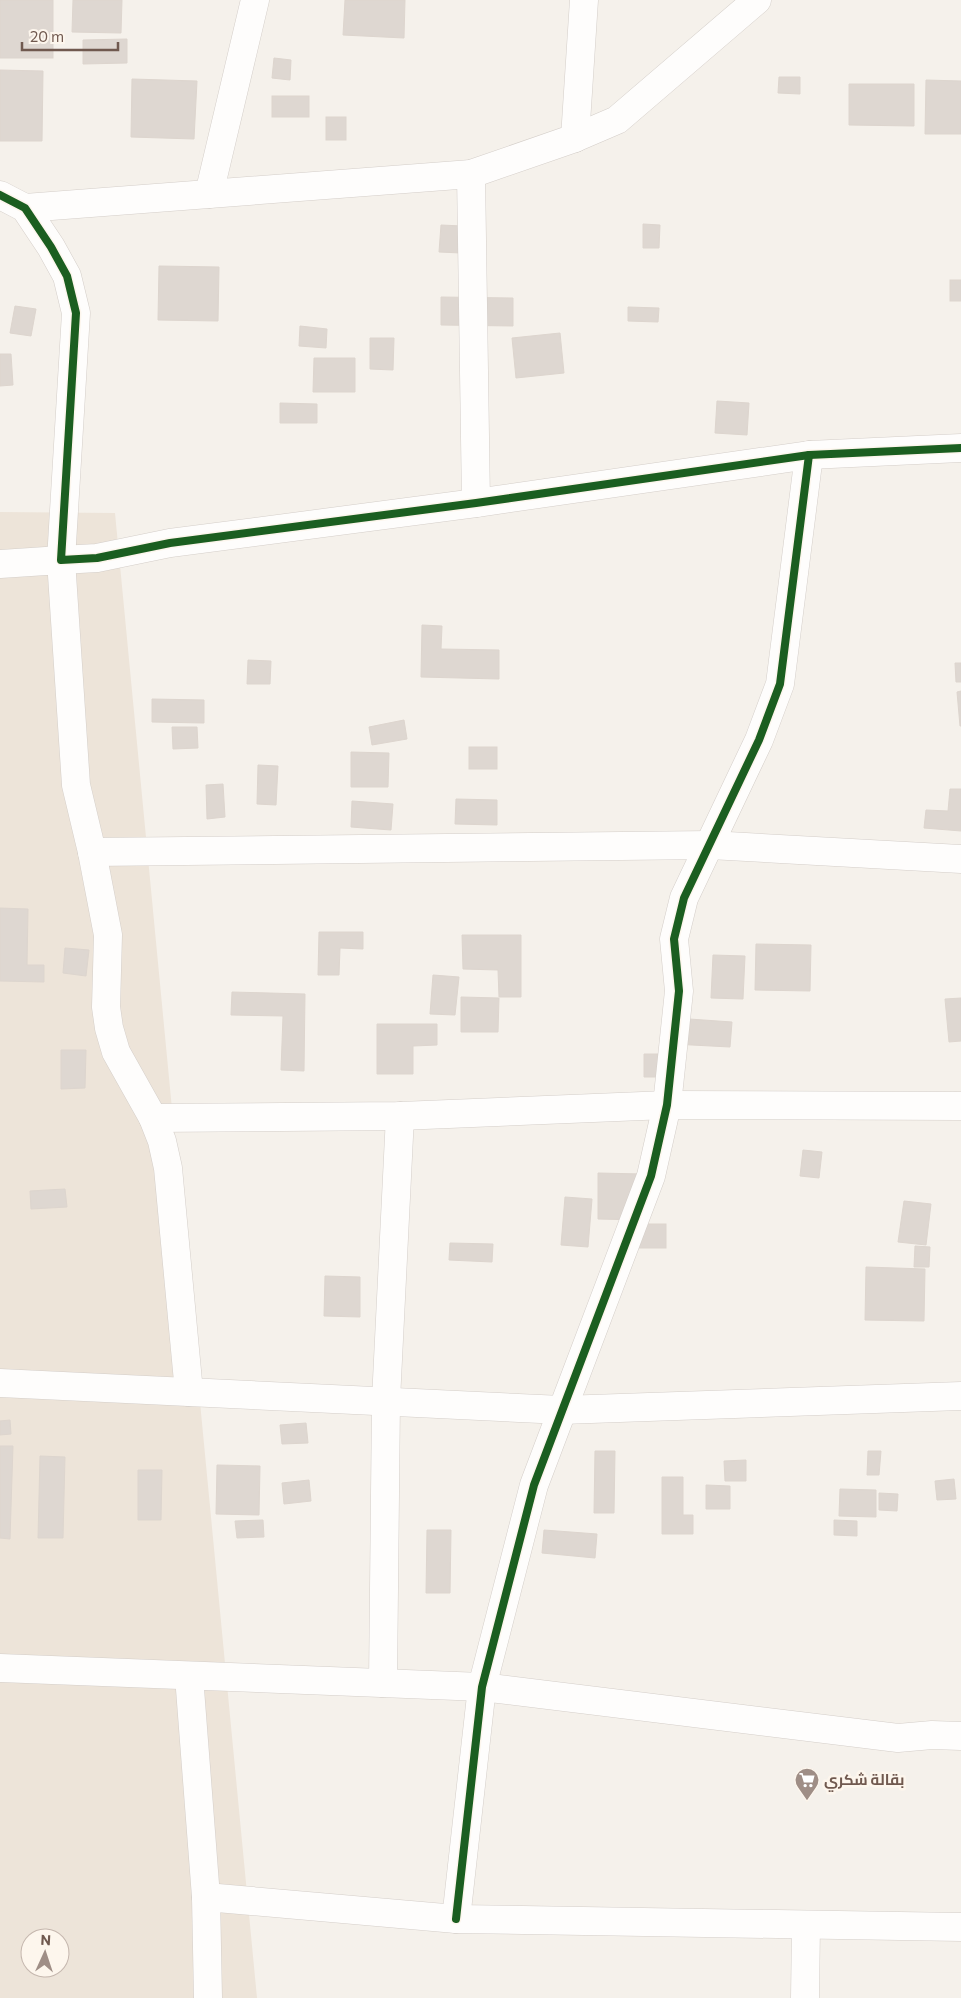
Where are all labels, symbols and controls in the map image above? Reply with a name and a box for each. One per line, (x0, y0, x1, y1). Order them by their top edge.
scale bar (22, 20, 119, 52)
text: 20 m (30, 27, 64, 45)
supermarket icon: بقالة شكري (794, 1767, 820, 1801)
place label: بقالة شكري (824, 1770, 904, 1792)
north arrow (20, 1928, 70, 1978)
text: N (40, 1931, 51, 1948)

